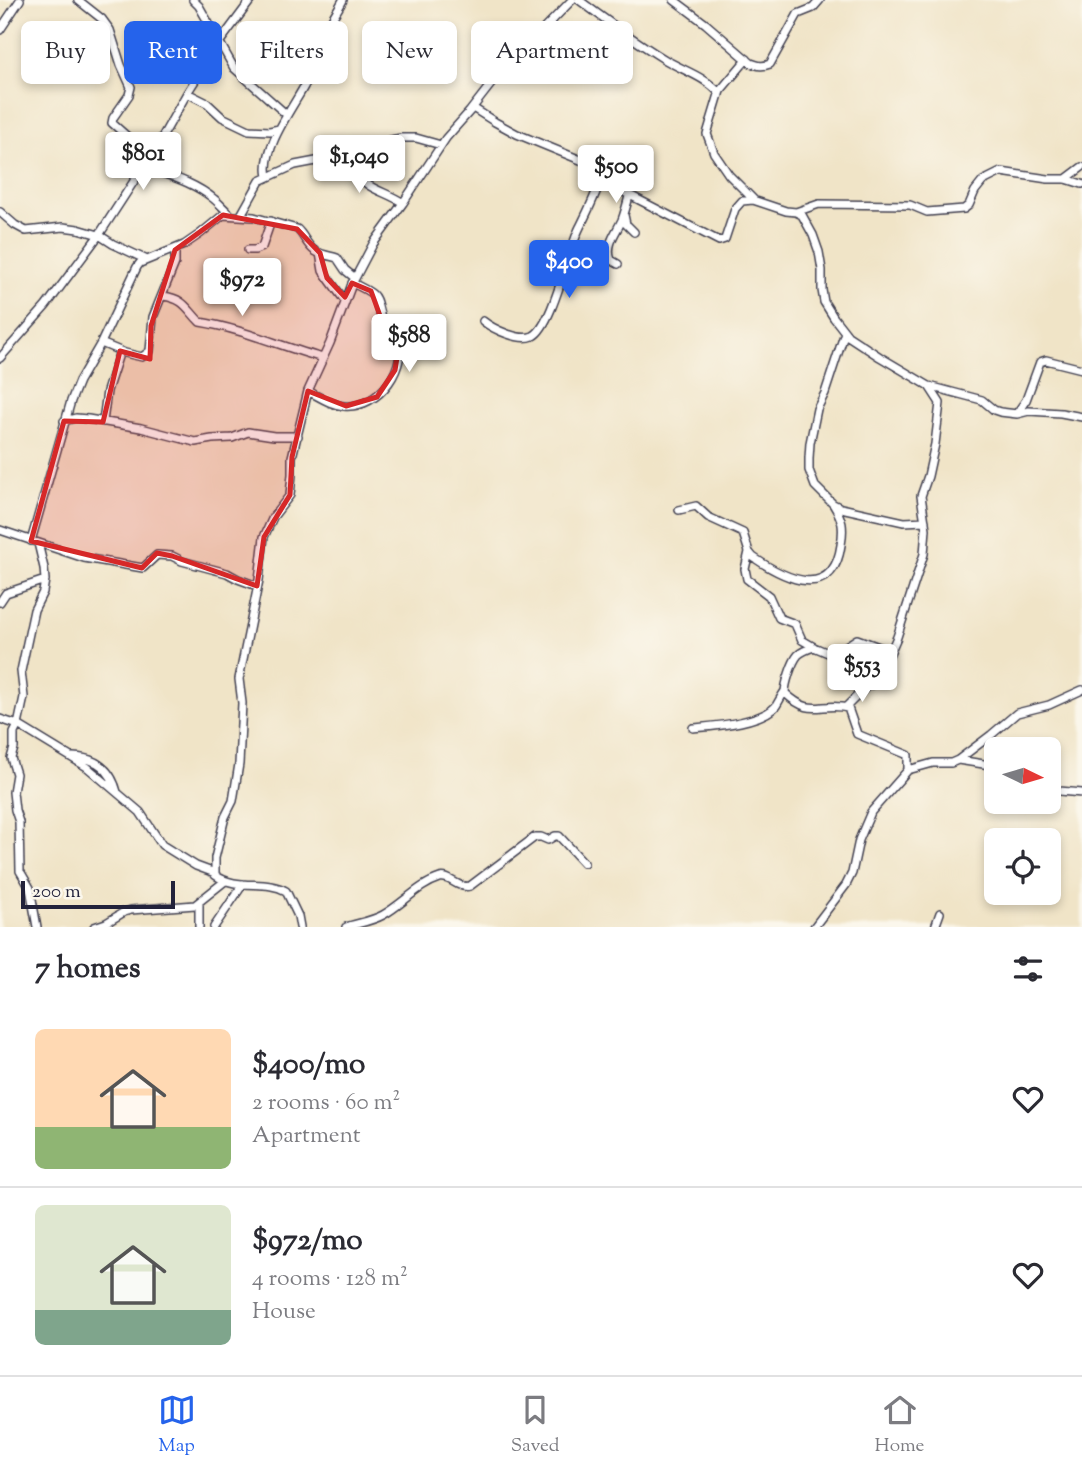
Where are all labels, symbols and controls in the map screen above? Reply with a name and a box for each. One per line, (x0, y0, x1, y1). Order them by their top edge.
chip: Buy (21, 21, 110, 84)
chip: Rent (124, 21, 222, 84)
chip: Filters (236, 21, 348, 84)
chip: New (362, 21, 457, 84)
chip: Apartment (471, 21, 633, 84)
pin: $801 (102, 132, 184, 192)
pin: $1,040 (302, 136, 416, 195)
text: $801 (121, 138, 165, 171)
text: $1,040 (329, 141, 389, 174)
pin: $500 (575, 146, 657, 205)
text: $500 (594, 151, 638, 184)
pin: $400 (528, 240, 610, 300)
text: $400 (545, 246, 593, 279)
pin: $972 (201, 258, 283, 318)
text: $972 (219, 264, 265, 297)
pin: $588 (368, 314, 450, 374)
text: $588 (387, 320, 431, 353)
pin: $553 (821, 644, 903, 704)
text: $553 (843, 650, 881, 683)
north arrow (984, 737, 1060, 814)
map controls (984, 737, 1061, 905)
button: locate (984, 828, 1061, 905)
scale bar (21, 878, 175, 910)
text: 200 m (32, 879, 81, 906)
text: 7 homes (35, 948, 140, 991)
icon: filters (1009, 950, 1047, 988)
text: $400/mo (252, 1044, 365, 1087)
icon: home (91, 1057, 175, 1141)
icon: heart (1009, 1080, 1047, 1118)
text: 2 rooms · 60 m² (252, 1087, 400, 1120)
text: Apartment (252, 1120, 361, 1153)
text: $972/mo (252, 1220, 363, 1263)
icon: home (91, 1233, 175, 1317)
icon: heart (1009, 1256, 1047, 1294)
text: 4 rooms · 128 m² (252, 1263, 408, 1296)
text: House (252, 1296, 316, 1329)
tab: Map (158, 1391, 196, 1460)
tab: Saved (511, 1391, 559, 1460)
tab: Home (875, 1391, 924, 1460)

